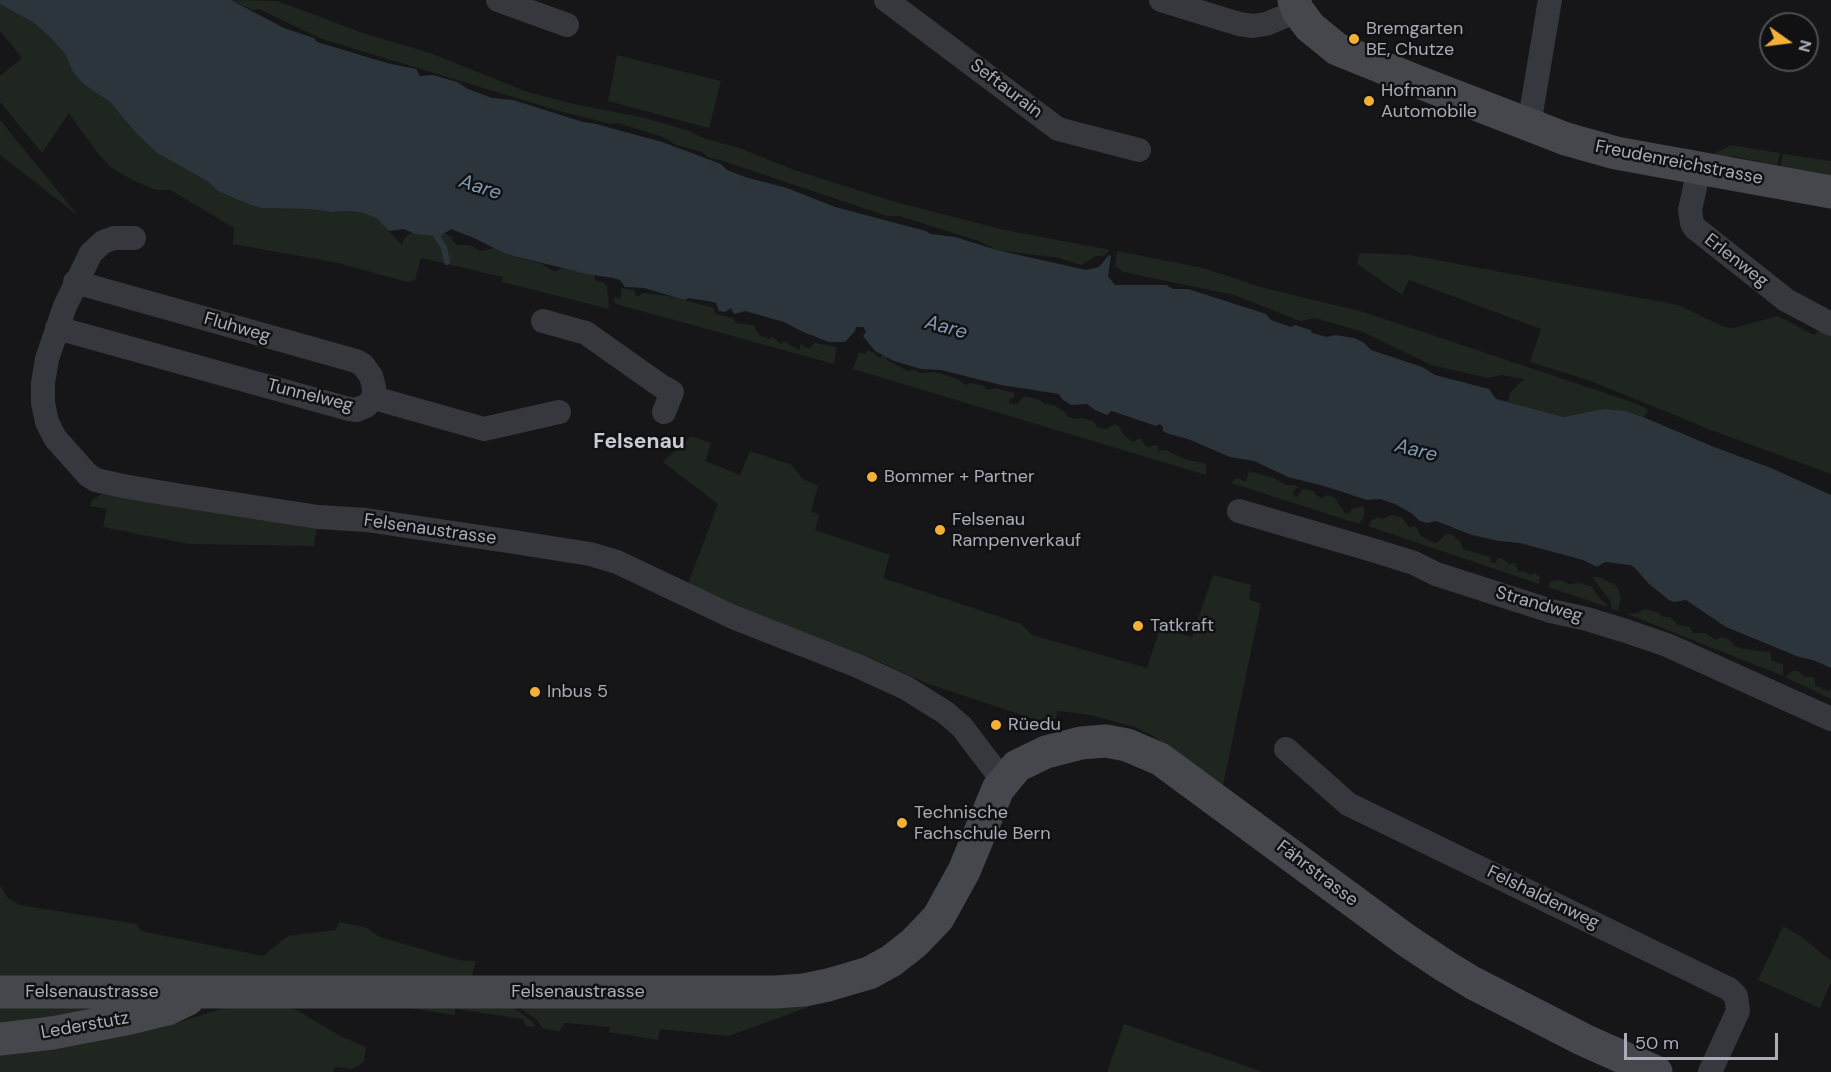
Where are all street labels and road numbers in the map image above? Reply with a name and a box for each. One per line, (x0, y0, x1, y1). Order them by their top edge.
street label: Seftaurain (966, 55, 1046, 123)
street label: Freudenreichstrasse (1593, 136, 1765, 190)
street label: Erlenweg (1700, 229, 1772, 293)
street label: Fluhweg (201, 308, 273, 348)
street label: Tunnelweg (265, 375, 355, 417)
street label: Felsenaustrasse (362, 510, 498, 550)
street label: Strandweg (1493, 582, 1585, 628)
street label: Fährstrasse (1272, 836, 1362, 912)
street label: Felshaldenweg (1483, 862, 1603, 934)
street label: Felsenaustrasse (25, 981, 159, 1003)
street label: Felsenaustrasse (511, 981, 645, 1003)
street label: Lederstutz (39, 1008, 131, 1044)

